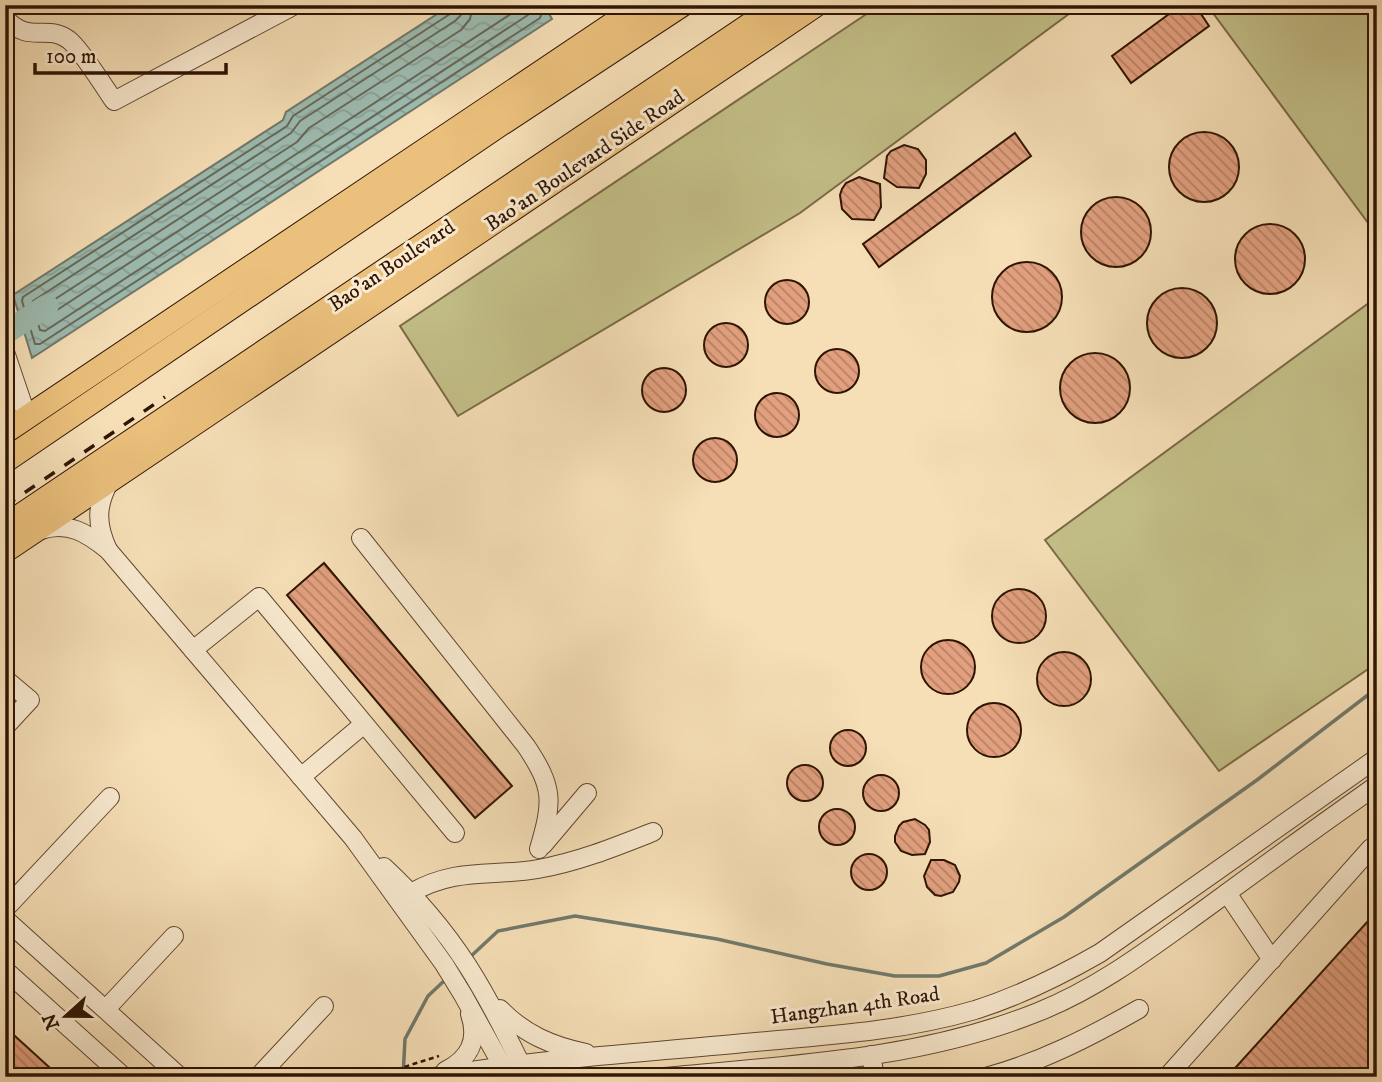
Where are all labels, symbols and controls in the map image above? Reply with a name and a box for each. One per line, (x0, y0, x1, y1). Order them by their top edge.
scale bar (35, 32, 226, 76)
text: 100 m (46, 44, 97, 70)
street label: Bao'an Boulevard Side Road (480, 84, 690, 237)
street label: Bao'an Boulevard (324, 214, 461, 318)
north arrow (32, 981, 102, 1050)
street label: Hangzhan 4th Road (769, 981, 942, 1031)
text: N (38, 1010, 65, 1033)

